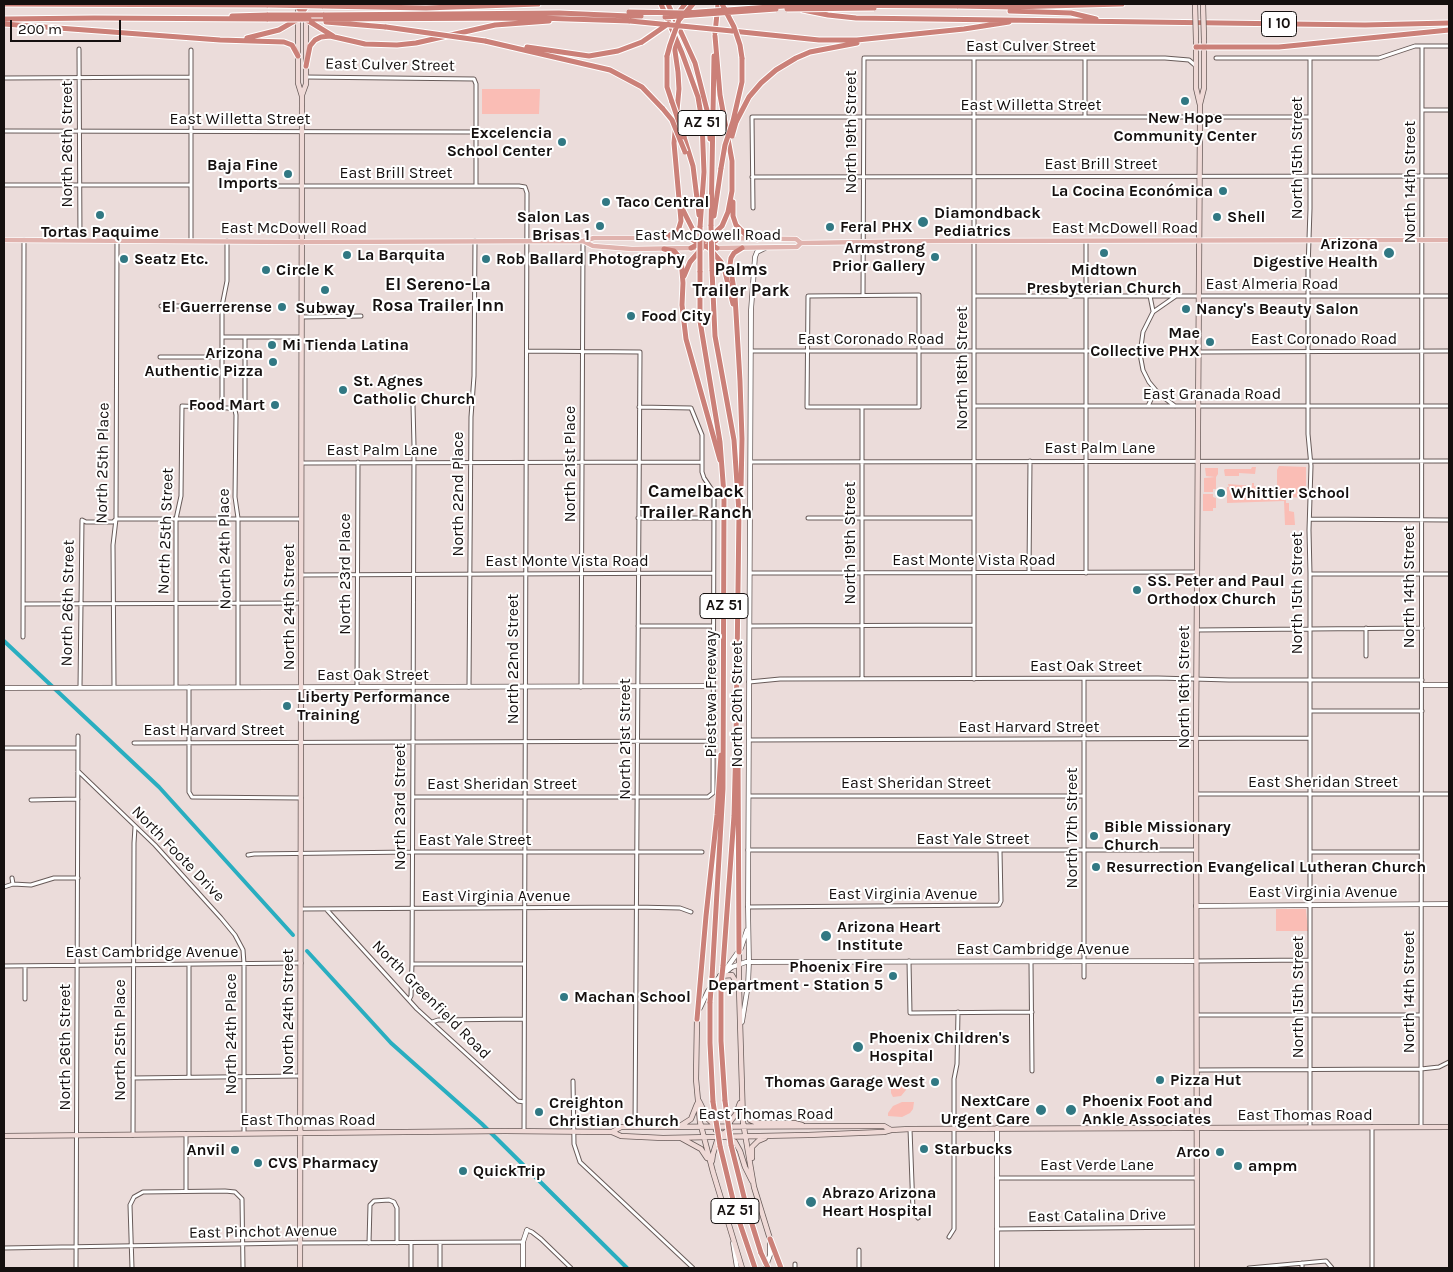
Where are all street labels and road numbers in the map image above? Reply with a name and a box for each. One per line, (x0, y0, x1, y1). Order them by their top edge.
road number: I 10 (1262, 12, 1296, 36)
street label: East Culver Street (966, 36, 1096, 56)
street label: East Culver Street (325, 54, 455, 76)
street label: North 19th Street (841, 71, 861, 193)
street label: North 26th Street (57, 81, 77, 207)
street label: East Willetta Street (961, 95, 1101, 115)
street label: North 15th Street (1287, 97, 1307, 219)
street label: East Willetta Street (170, 109, 310, 129)
road number: AZ 51 (678, 110, 726, 136)
street label: North 14th Street (1400, 121, 1420, 243)
street label: East Brill Street (1044, 154, 1158, 174)
street label: East Brill Street (339, 163, 453, 183)
street label: East McDowell Road (221, 218, 367, 238)
street label: East McDowell Road (1052, 218, 1198, 238)
street label: East McDowell Road (635, 225, 781, 245)
street label: East Almeria Road (1206, 274, 1338, 294)
street label: North 18th Street (952, 306, 972, 430)
street label: East Coronado Road (798, 329, 944, 349)
street label: East Coronado Road (1251, 329, 1397, 349)
street label: East Granada Road (1143, 384, 1281, 404)
street label: North 25th Place (92, 402, 114, 524)
street label: North 21st Place (560, 406, 580, 522)
street label: North 22nd Place (448, 431, 468, 557)
street label: East Palm Lane (1044, 438, 1156, 458)
street label: East Palm Lane (326, 440, 438, 460)
street label: North 25th Street (154, 467, 178, 595)
street label: North 19th Street (840, 482, 860, 604)
street label: North 24th Place (214, 488, 236, 610)
street label: North 23rd Place (335, 513, 355, 635)
street label: North 14th Street (1399, 526, 1419, 648)
street label: North 15th Street (1287, 532, 1307, 654)
street label: North 26th Street (57, 539, 79, 667)
street label: North 24th Street (279, 544, 299, 670)
street label: East Monte Vista Road (892, 550, 1056, 570)
street label: East Monte Vista Road (485, 551, 649, 571)
street label: North 22nd Street (503, 594, 523, 724)
road number: AZ 51 (700, 594, 748, 618)
street label: North 16th Street (1174, 626, 1194, 748)
street label: Piestewa Freeway (701, 630, 721, 758)
street label: North 20th Street (727, 640, 747, 768)
street label: East Oak Street (1030, 656, 1142, 676)
street label: East Oak Street (317, 665, 429, 685)
street label: North 21st Street (615, 678, 635, 800)
street label: East Harvard Street (958, 717, 1100, 737)
street label: East Harvard Street (143, 720, 285, 740)
street label: North 23rd Street (390, 744, 410, 870)
street label: North 17th Street (1062, 767, 1082, 889)
street label: East Sheridan Street (1248, 772, 1398, 792)
street label: East Sheridan Street (841, 773, 991, 793)
street label: East Sheridan Street (427, 774, 577, 794)
street label: North Foote Drive (127, 802, 229, 906)
street label: East Yale Street (916, 829, 1030, 849)
street label: East Yale Street (418, 830, 532, 850)
street label: East Virginia Avenue (1249, 882, 1397, 902)
street label: East Virginia Avenue (829, 884, 977, 904)
street label: East Virginia Avenue (422, 886, 570, 906)
street label: North 14th Street (1399, 931, 1419, 1053)
street label: North 15th Street (1288, 936, 1308, 1058)
street label: North Greenfield Road (368, 937, 494, 1063)
street label: East Cambridge Avenue (957, 939, 1129, 959)
street label: East Cambridge Avenue (66, 942, 238, 962)
street label: North 24th Street (278, 949, 298, 1075)
street label: North 24th Place (221, 973, 241, 1095)
street label: North 25th Place (110, 979, 130, 1101)
street label: North 26th Street (55, 984, 75, 1110)
street label: East Thomas Road (698, 1104, 834, 1124)
street label: East Thomas Road (1237, 1105, 1373, 1125)
street label: East Thomas Road (240, 1110, 376, 1130)
street label: East Verde Lane (1040, 1155, 1154, 1175)
road number: AZ 51 (711, 1198, 759, 1224)
street label: East Catalina Drive (1028, 1205, 1166, 1227)
street label: East Pinchot Avenue (189, 1221, 337, 1243)

